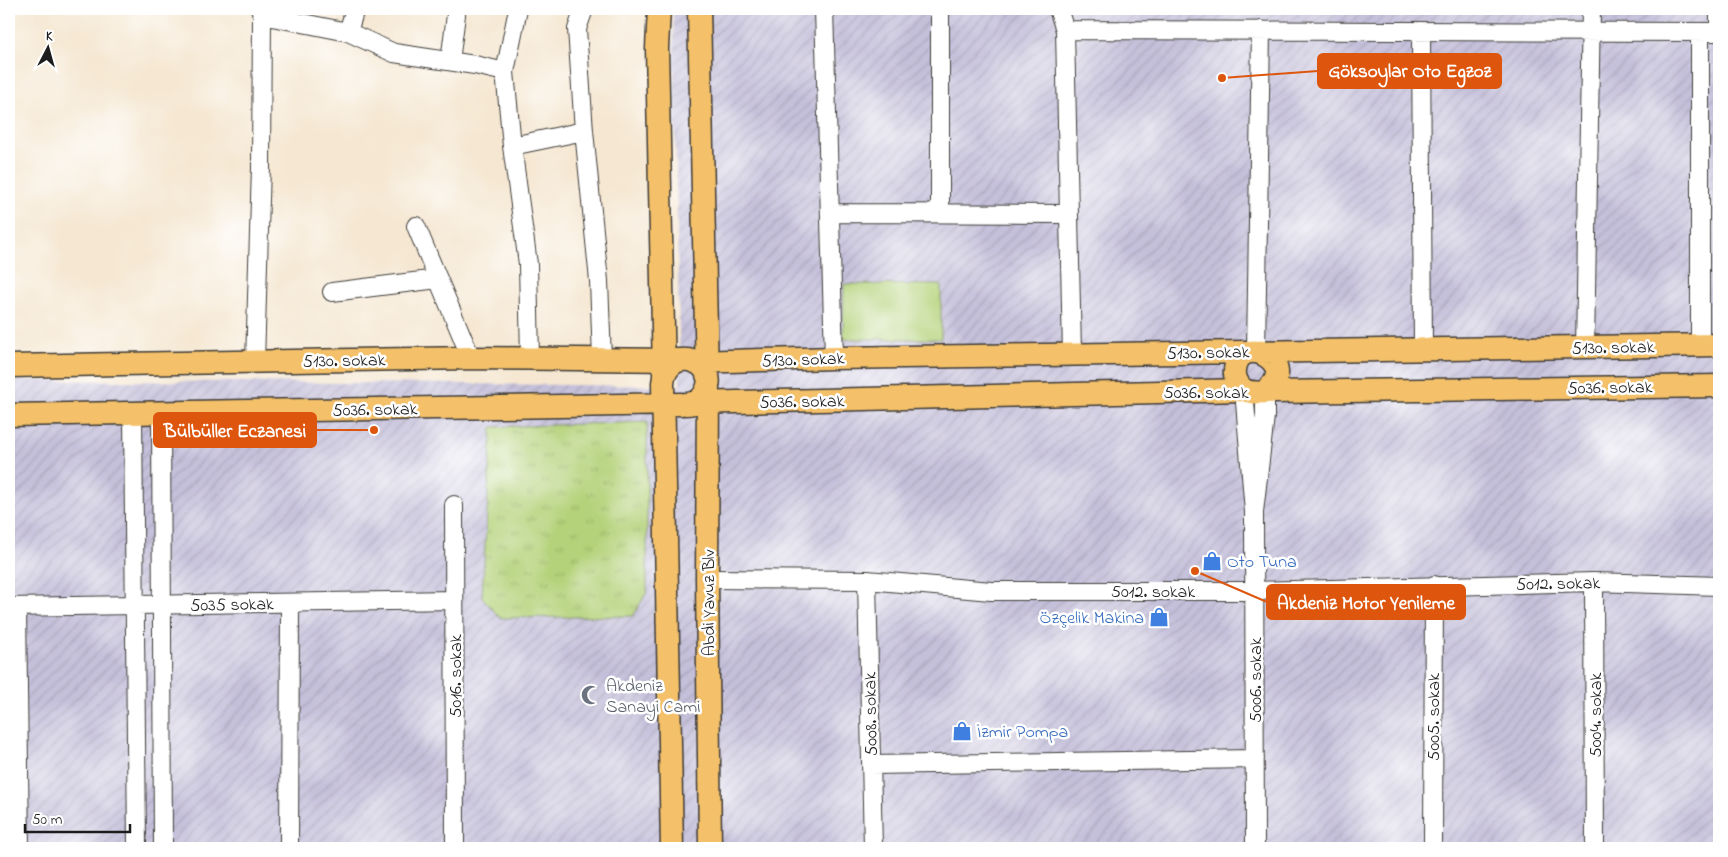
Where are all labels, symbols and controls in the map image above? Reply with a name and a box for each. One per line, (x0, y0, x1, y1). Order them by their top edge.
north arrow (22, 22, 72, 72)
text: K (45, 26, 55, 47)
callout: Göksoylar Oto Egzoz (1318, 54, 1501, 88)
text: Göksoylar Oto Egzoz (1328, 59, 1493, 88)
street label: 5130. sokak (1571, 335, 1655, 363)
street label: 5130. sokak (1166, 340, 1250, 368)
street label: 5130. sokak (761, 347, 845, 375)
street label: 5130. sokak (302, 348, 386, 376)
street label: 5036. sokak (1567, 375, 1653, 403)
street label: 5036. sokak (1163, 381, 1249, 407)
street label: 5036. sokak (759, 389, 845, 417)
street label: 5036. sokak (332, 397, 418, 425)
callout: Bülbüller Eczanesi (154, 413, 316, 447)
text: Bülbüller Eczanesi (163, 419, 306, 446)
street label: Abdi Yavuz Blv (697, 550, 723, 656)
shop icon: Oto Tuna (1201, 550, 1223, 572)
place label: Oto Tuna (1227, 550, 1297, 576)
street label: 5012. sokak (1516, 571, 1601, 599)
street label: 5012. sokak (1111, 580, 1195, 606)
callout: Akdeniz Motor Yenileme (1267, 585, 1465, 619)
text: Akdeniz Motor Yenileme (1277, 591, 1455, 618)
street label: 5035 sokak (190, 592, 274, 620)
place label: Özçelik Makina (1040, 606, 1144, 632)
shop icon: Özçelik Makina (1148, 606, 1170, 628)
street label: 5016. sokak (444, 634, 470, 718)
street label: 5006. sokak (1244, 637, 1270, 723)
street label: 5008. sokak (858, 672, 886, 756)
street label: 5004. sokak (1584, 672, 1610, 757)
street label: 5005. sokak (1422, 673, 1448, 761)
place label: Akdeniz Sanayi Cami (606, 674, 700, 721)
mosque icon: Akdeniz Sanayi Cami (580, 684, 602, 706)
shop icon: İzmir Pompa (951, 720, 973, 742)
place label: İzmir Pompa (977, 720, 1068, 746)
scale bar (25, 802, 130, 834)
text: 50 m (32, 809, 63, 831)

